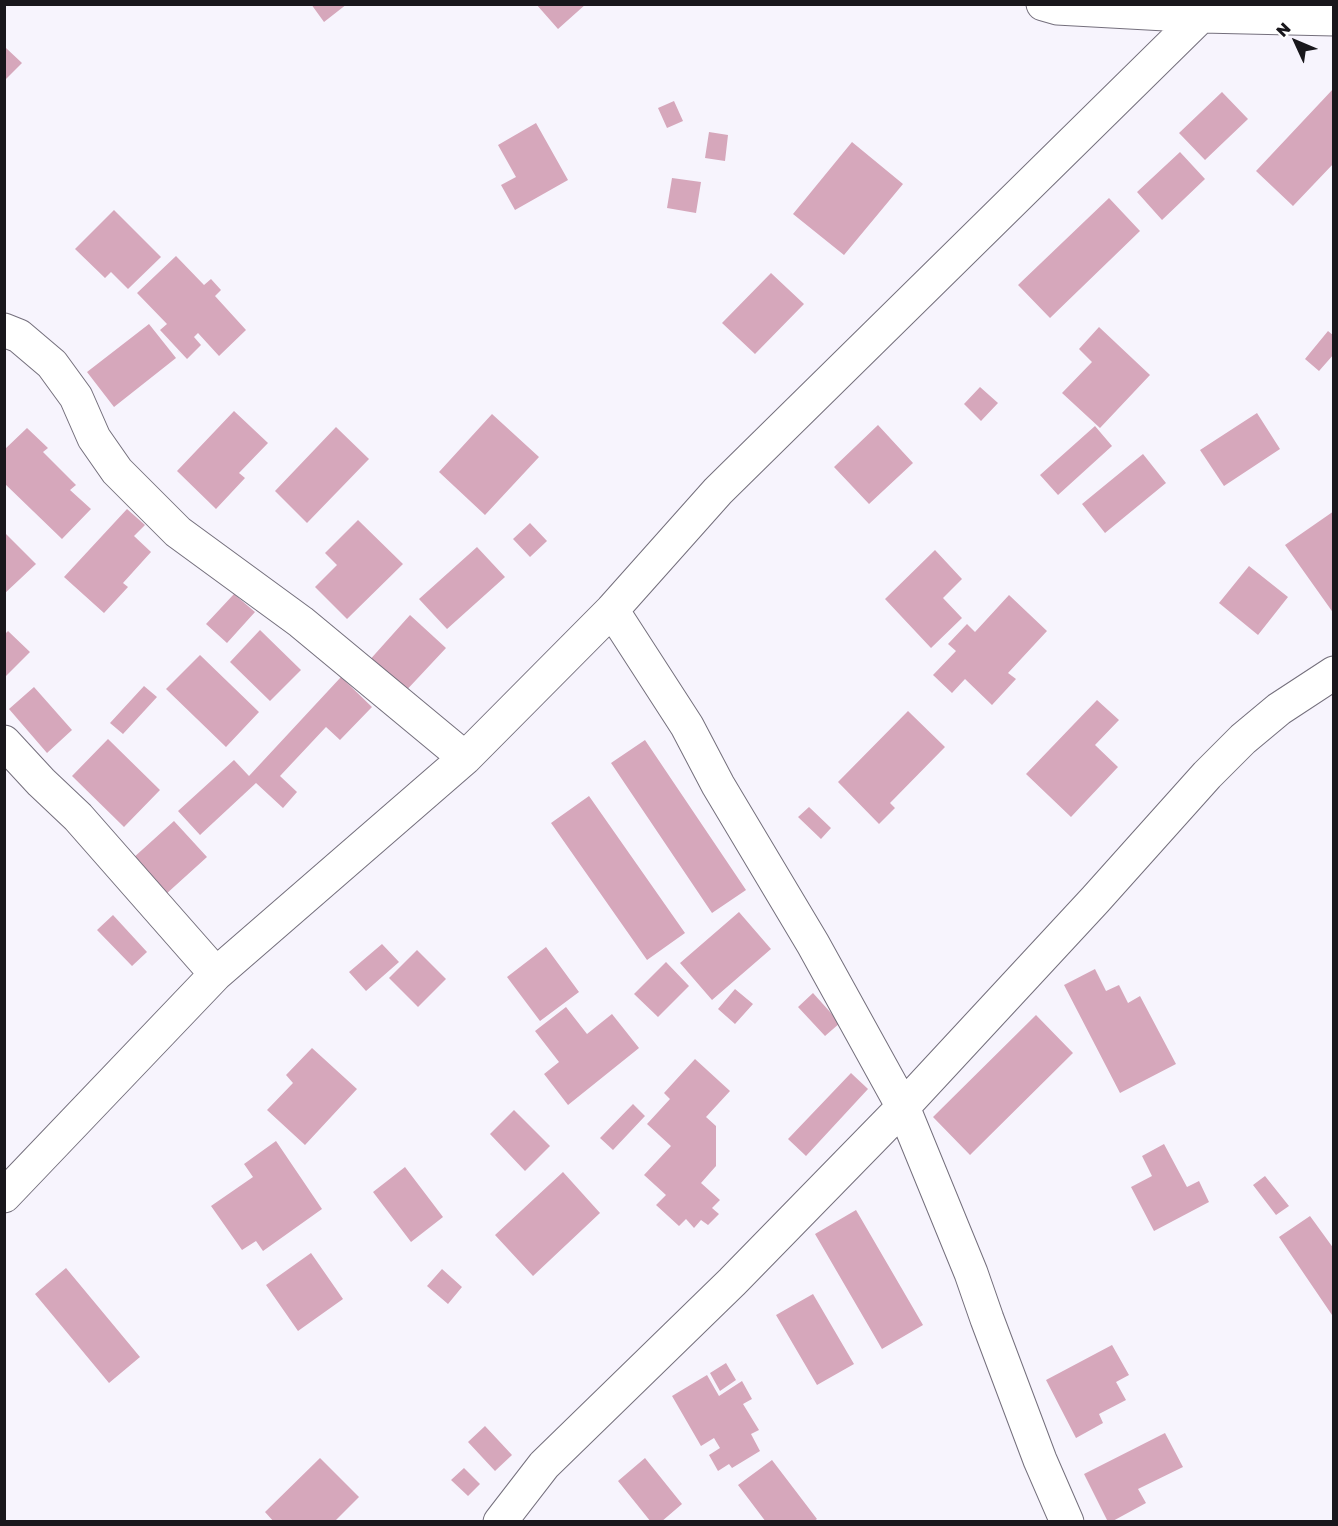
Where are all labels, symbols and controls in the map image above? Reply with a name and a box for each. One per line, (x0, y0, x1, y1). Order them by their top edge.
north arrow (1266, 12, 1326, 72)
text: N (1272, 18, 1294, 41)

